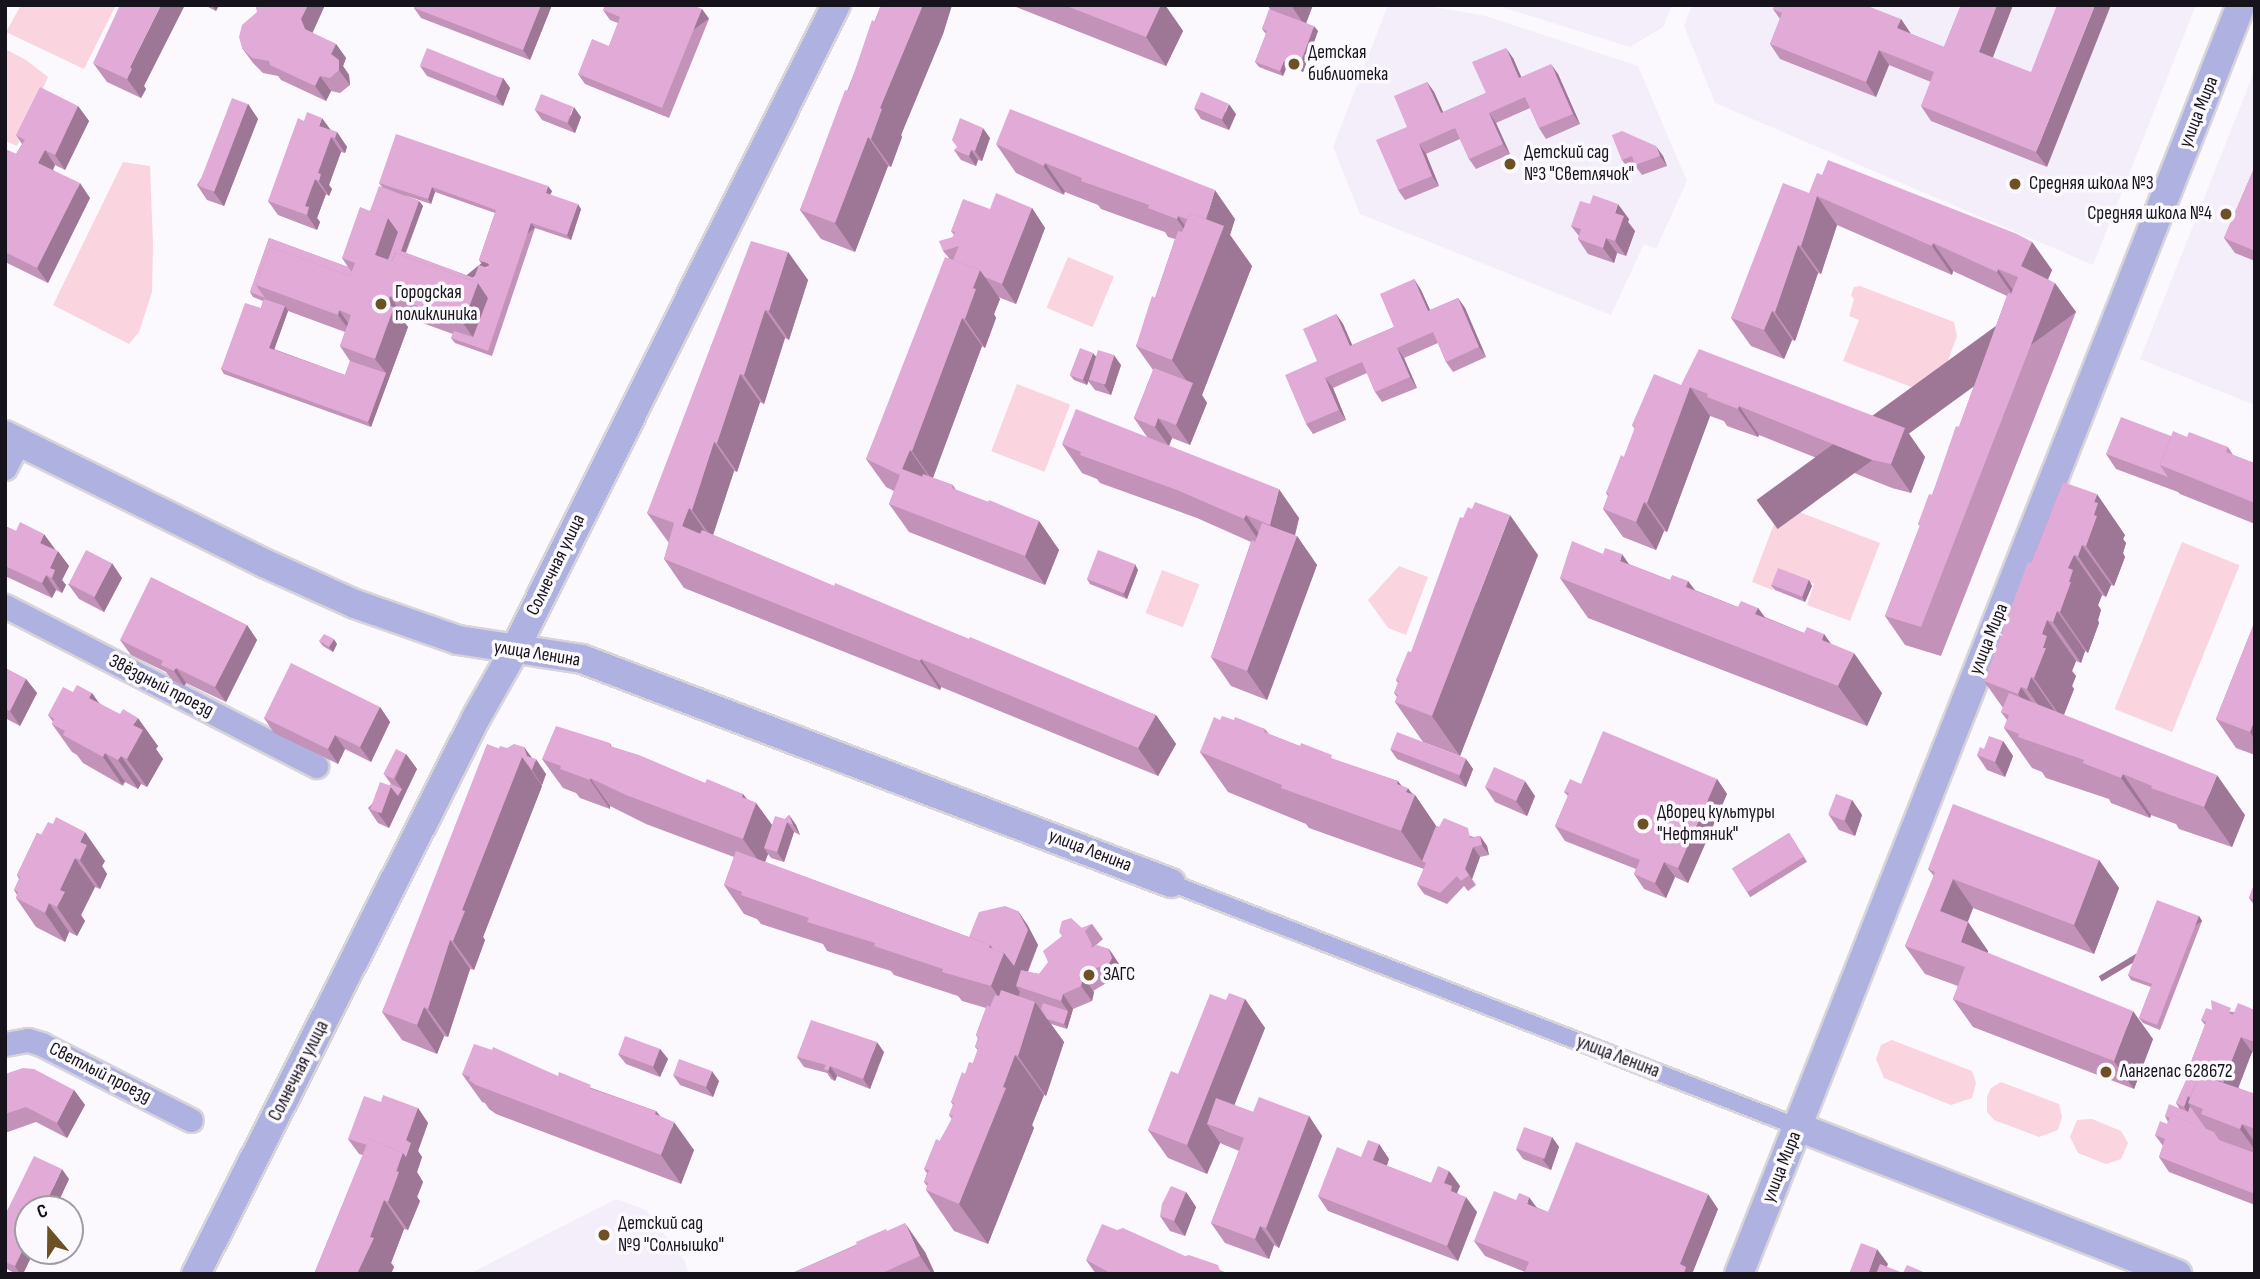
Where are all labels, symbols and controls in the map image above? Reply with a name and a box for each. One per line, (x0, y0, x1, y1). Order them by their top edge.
place label: Детская библиотека (1308, 42, 1388, 86)
marker: Детская библиотека (1286, 56, 1302, 72)
street label: улица Мира (2174, 73, 2224, 151)
place label: Детский сад №3 "Светлячок" (1524, 142, 1634, 186)
marker: Детский сад №3 "Светлячок" (1502, 156, 1518, 172)
place label: Средняя школа №3 (2029, 173, 2154, 195)
marker: Средняя школа №3 (2007, 176, 2023, 192)
place label: Средняя школа №4 (2087, 203, 2212, 225)
marker: Средняя школа №4 (2218, 206, 2234, 222)
place label: Городская поликлиника (395, 282, 478, 326)
marker: Городская поликлиника (373, 296, 389, 312)
street label: Солнечная улица (522, 511, 590, 619)
street label: улица Мира (1964, 600, 2014, 678)
street label: улица Ленина (492, 636, 582, 672)
street label: Звёздный проезд (105, 650, 217, 722)
place label: Дворец культуры "Нефтяник" (1657, 802, 1775, 846)
marker: Дворец культуры "Нефтяник" (1635, 816, 1651, 832)
street label: улица Ленина (1045, 825, 1135, 877)
place label: ЗАГС (1103, 964, 1135, 986)
marker: ЗАГС (1081, 967, 1097, 983)
street label: Солнечная улица (264, 1017, 334, 1125)
street label: улица Ленина (1573, 1031, 1663, 1083)
street label: Светлый проезд (45, 1038, 155, 1108)
place label: Лангепас 628672 (2120, 1061, 2233, 1083)
marker: Лангепас 628672 (2098, 1064, 2114, 1080)
street label: улица Мира (1757, 1128, 1807, 1206)
north arrow (14, 1195, 84, 1265)
text: С (34, 1199, 51, 1224)
place label: Детский сад №9 "Солнышко" (618, 1213, 724, 1257)
marker: Детский сад №9 "Солнышко" (596, 1227, 612, 1243)

